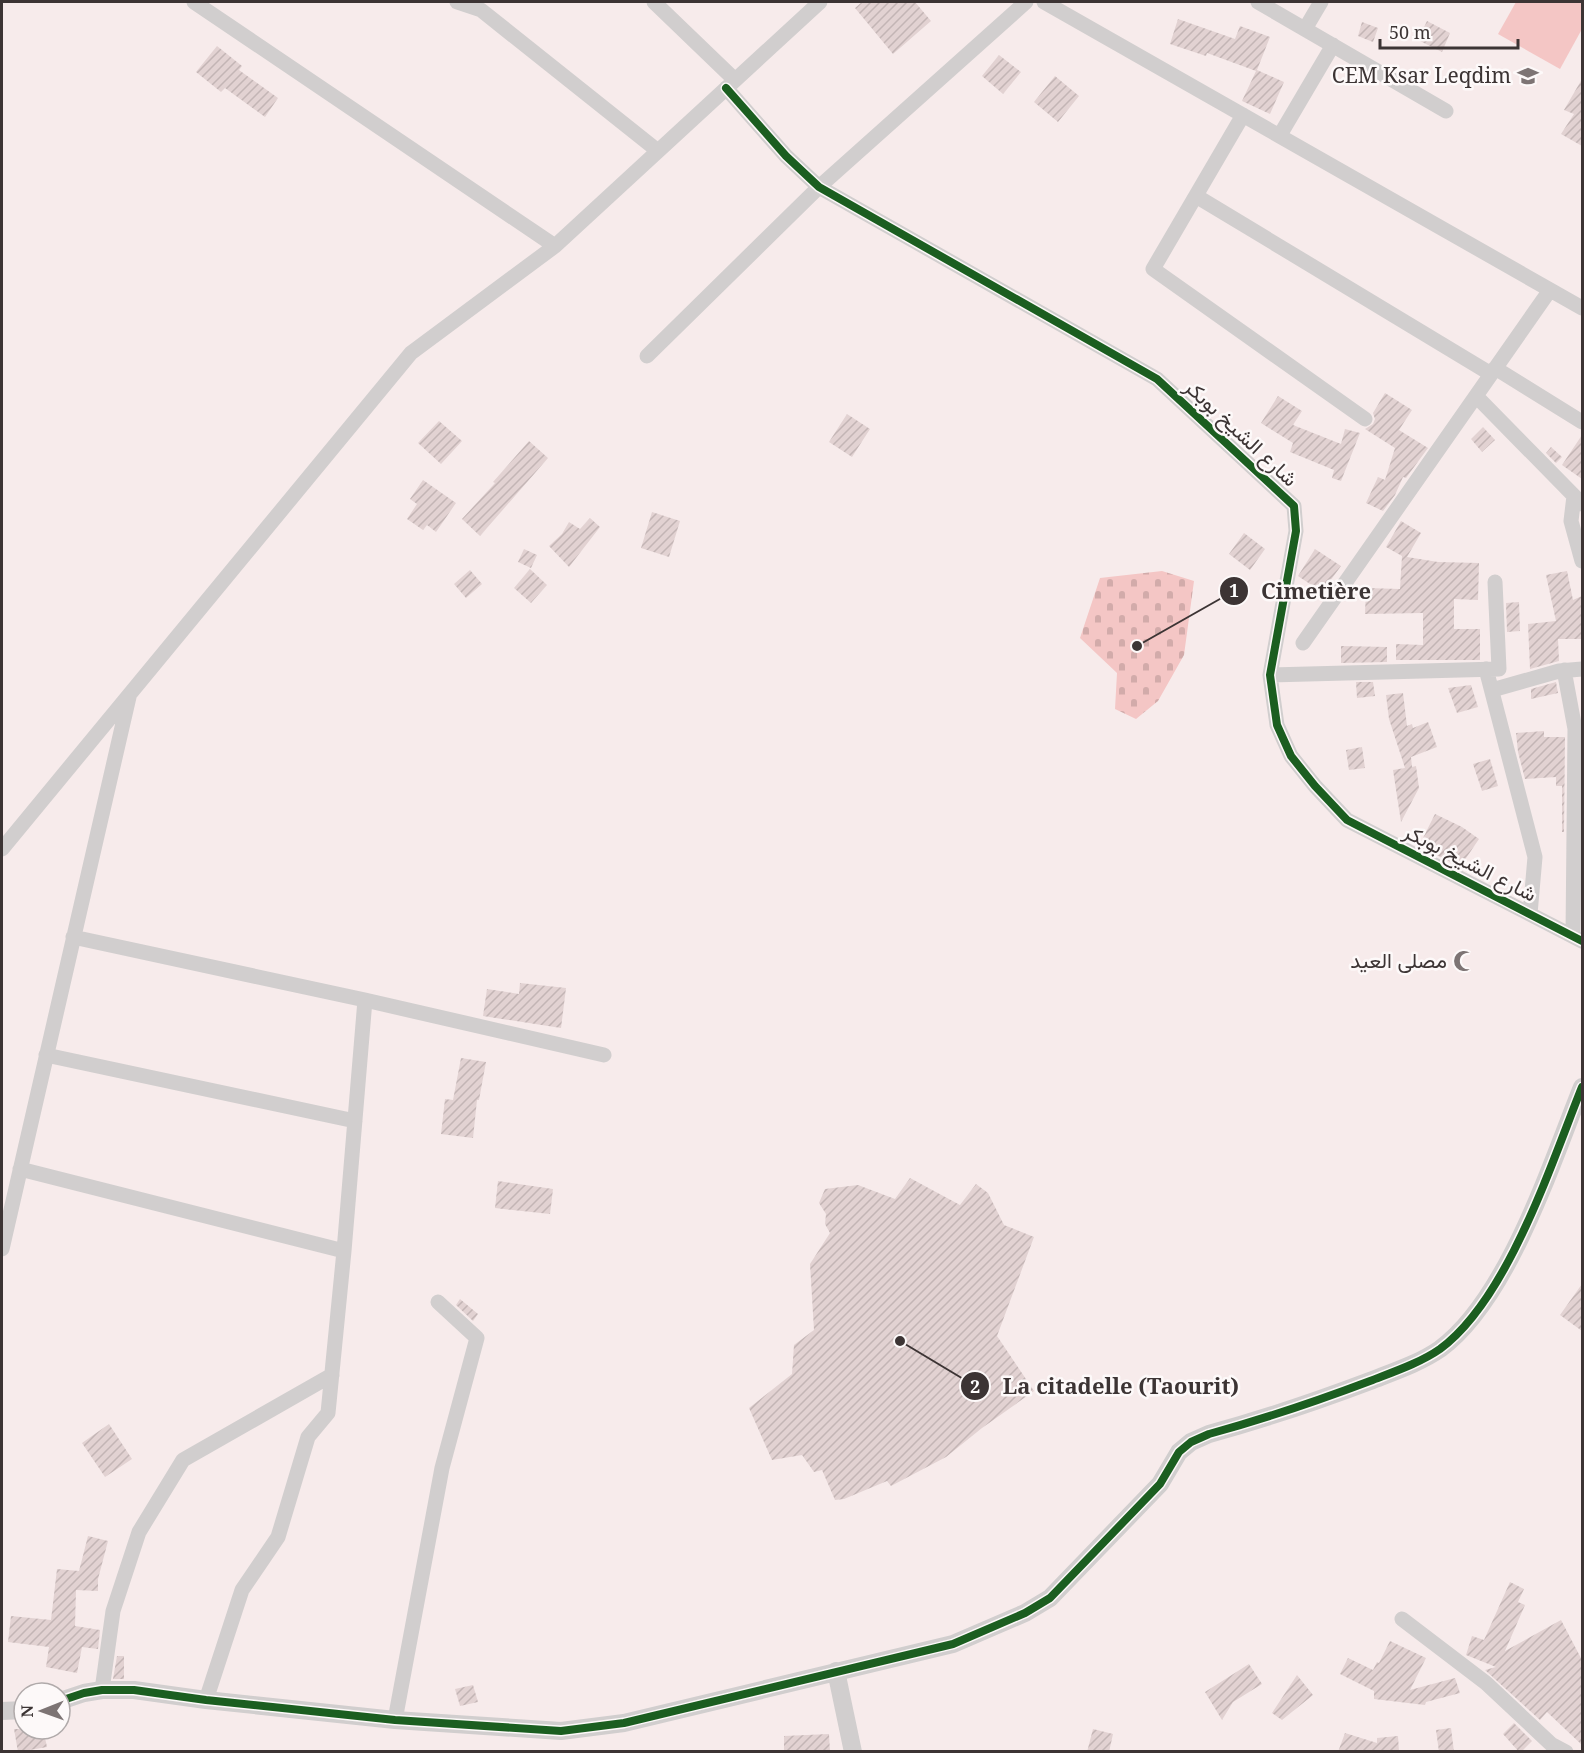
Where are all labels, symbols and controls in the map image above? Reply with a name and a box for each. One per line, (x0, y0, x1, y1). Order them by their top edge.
scale bar (1380, 12, 1518, 50)
text: 50 m (1389, 20, 1431, 44)
place label: CEM Ksar Leqdim (1332, 61, 1511, 89)
school or university icon: CEM Ksar Leqdim (1516, 64, 1540, 88)
street label: شارع الشيخ بوبكر (1177, 372, 1304, 493)
callout: Cimetière (1219, 571, 1383, 611)
text: Cimetière (1261, 575, 1371, 605)
text: 1 (1229, 578, 1239, 602)
street label: شارع الشيخ بوبكر (1398, 816, 1542, 909)
place label: مصلى العيد (1350, 946, 1447, 974)
mosque icon: مصلى العيد (1452, 949, 1476, 973)
callout: La citadelle (Taourit) (960, 1366, 1251, 1406)
text: La citadelle (Taourit) (1003, 1370, 1239, 1400)
text: 2 (970, 1374, 980, 1398)
north arrow (12, 1681, 72, 1741)
text: N (16, 1704, 38, 1718)

